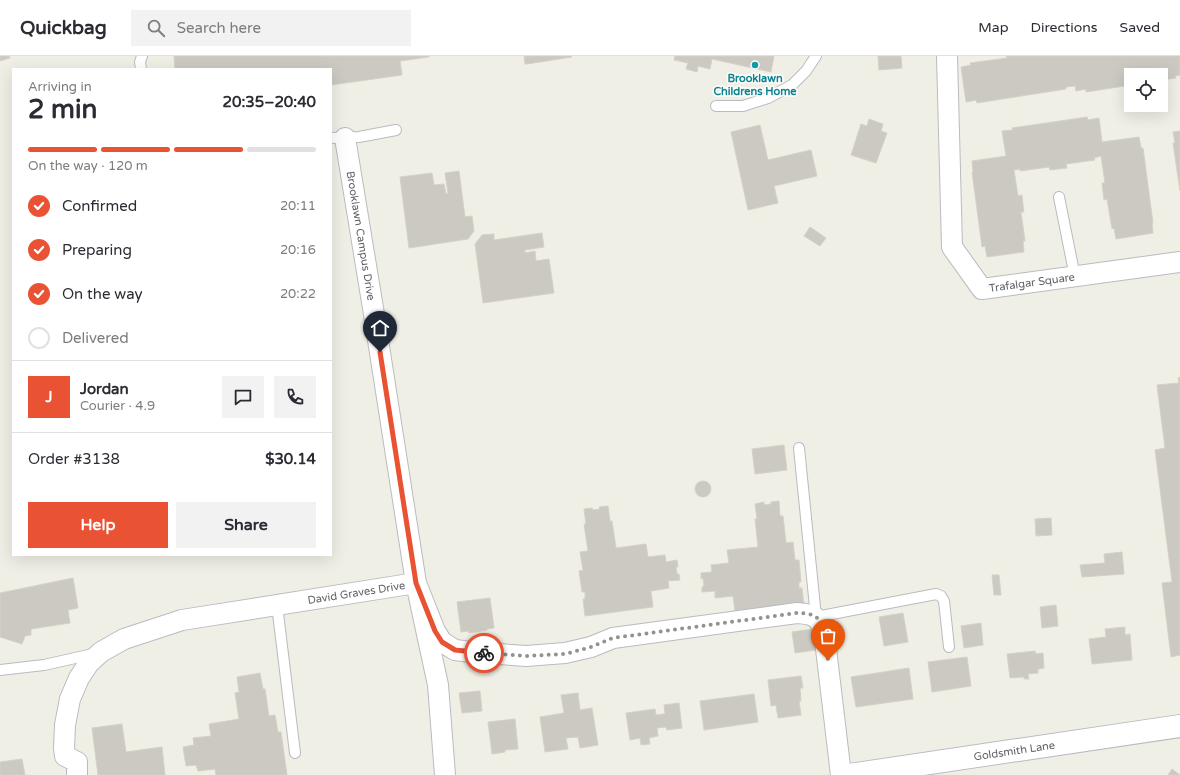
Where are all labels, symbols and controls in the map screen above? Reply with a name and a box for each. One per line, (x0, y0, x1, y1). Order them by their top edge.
search box (131, 10, 411, 46)
text: Quickbag (20, 17, 107, 39)
icon: search (145, 17, 167, 39)
text: Search here (177, 19, 261, 37)
text: Map (978, 19, 1009, 36)
text: Directions (1031, 19, 1098, 36)
text: Saved (1120, 19, 1160, 36)
marker: Brooklawn Childrens Home (750, 60, 760, 70)
map controls (1124, 68, 1168, 112)
button: locate (1124, 68, 1168, 112)
place label: Brooklawn Childrens Home (713, 72, 797, 98)
text: Arriving in (28, 79, 92, 95)
text: 20:35–20:40 (223, 93, 316, 111)
text: 2 min (28, 94, 97, 125)
text: On the way · 120 m (28, 158, 148, 174)
street label: Brooklawn Campus Drive (344, 170, 378, 301)
icon: check (28, 195, 50, 217)
text: Confirmed (62, 197, 137, 215)
text: 20:11 (280, 198, 316, 214)
icon: check (28, 239, 50, 261)
text: Preparing (62, 241, 132, 259)
text: 20:16 (280, 242, 316, 258)
street label: Trafalgar Square (988, 270, 1076, 294)
icon: check (28, 283, 50, 305)
text: On the way (62, 285, 142, 303)
text: 20:22 (280, 286, 316, 302)
pin (363, 311, 397, 352)
icon: home (369, 317, 391, 339)
text: Delivered (62, 329, 129, 347)
button: chat (222, 376, 264, 418)
button: phone (274, 376, 316, 418)
text: Jordan (80, 380, 129, 398)
text: J (46, 388, 53, 406)
text: Courier · 4.9 (80, 398, 155, 414)
text: Order #3138 (28, 450, 120, 468)
text: $30.14 (265, 450, 316, 468)
button: Help (28, 502, 168, 548)
button: Share (176, 502, 316, 548)
street label: David Graves Drive (307, 578, 406, 607)
pin (811, 619, 845, 660)
icon: bag (817, 625, 839, 647)
courier (464, 633, 504, 673)
icon: bike (473, 642, 495, 664)
street label: Goldsmith Lane (973, 738, 1056, 763)

